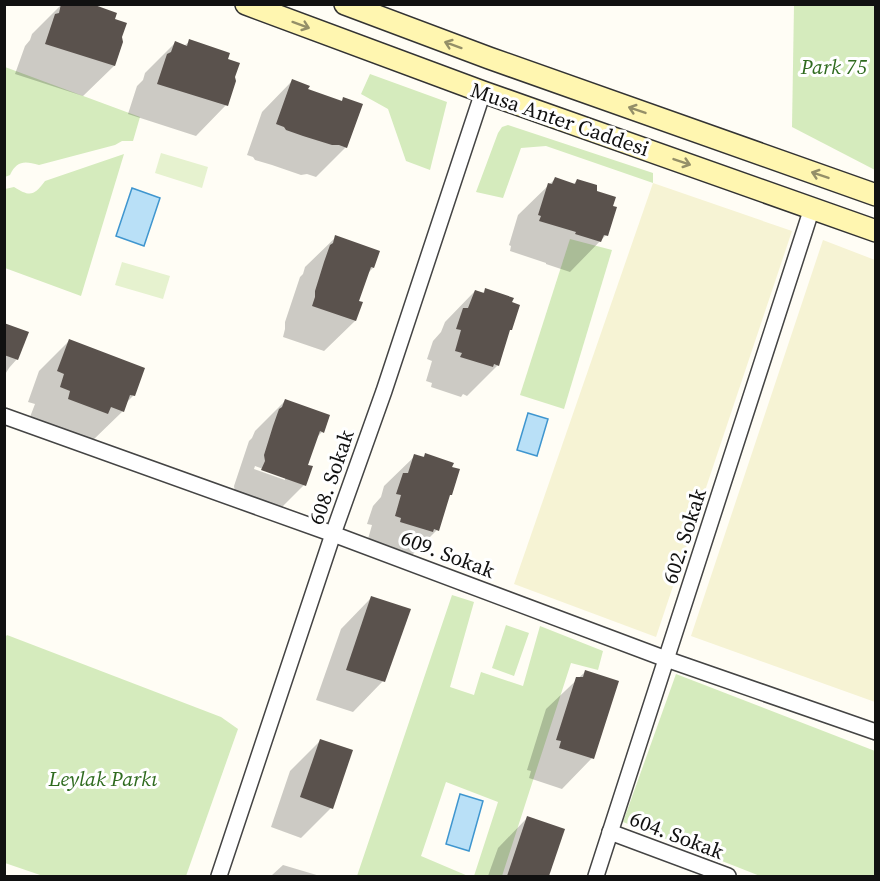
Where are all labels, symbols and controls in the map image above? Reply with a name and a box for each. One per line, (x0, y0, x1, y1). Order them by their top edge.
one-way arrow (291, 20, 310, 31)
one-way arrow (444, 38, 463, 49)
park label: Park 75 (800, 52, 868, 81)
street label: Musa Anter Caddesi (467, 75, 653, 163)
one-way arrow (628, 104, 646, 115)
one-way arrow (672, 158, 691, 169)
one-way arrow (812, 168, 830, 179)
street label: 608. Sokak (301, 425, 361, 528)
street label: 602. Sokak (655, 484, 713, 587)
street label: 609. Sokak (397, 523, 500, 585)
park label: Leylak Parkı (48, 764, 158, 793)
street label: 604. Sokak (626, 804, 729, 866)

